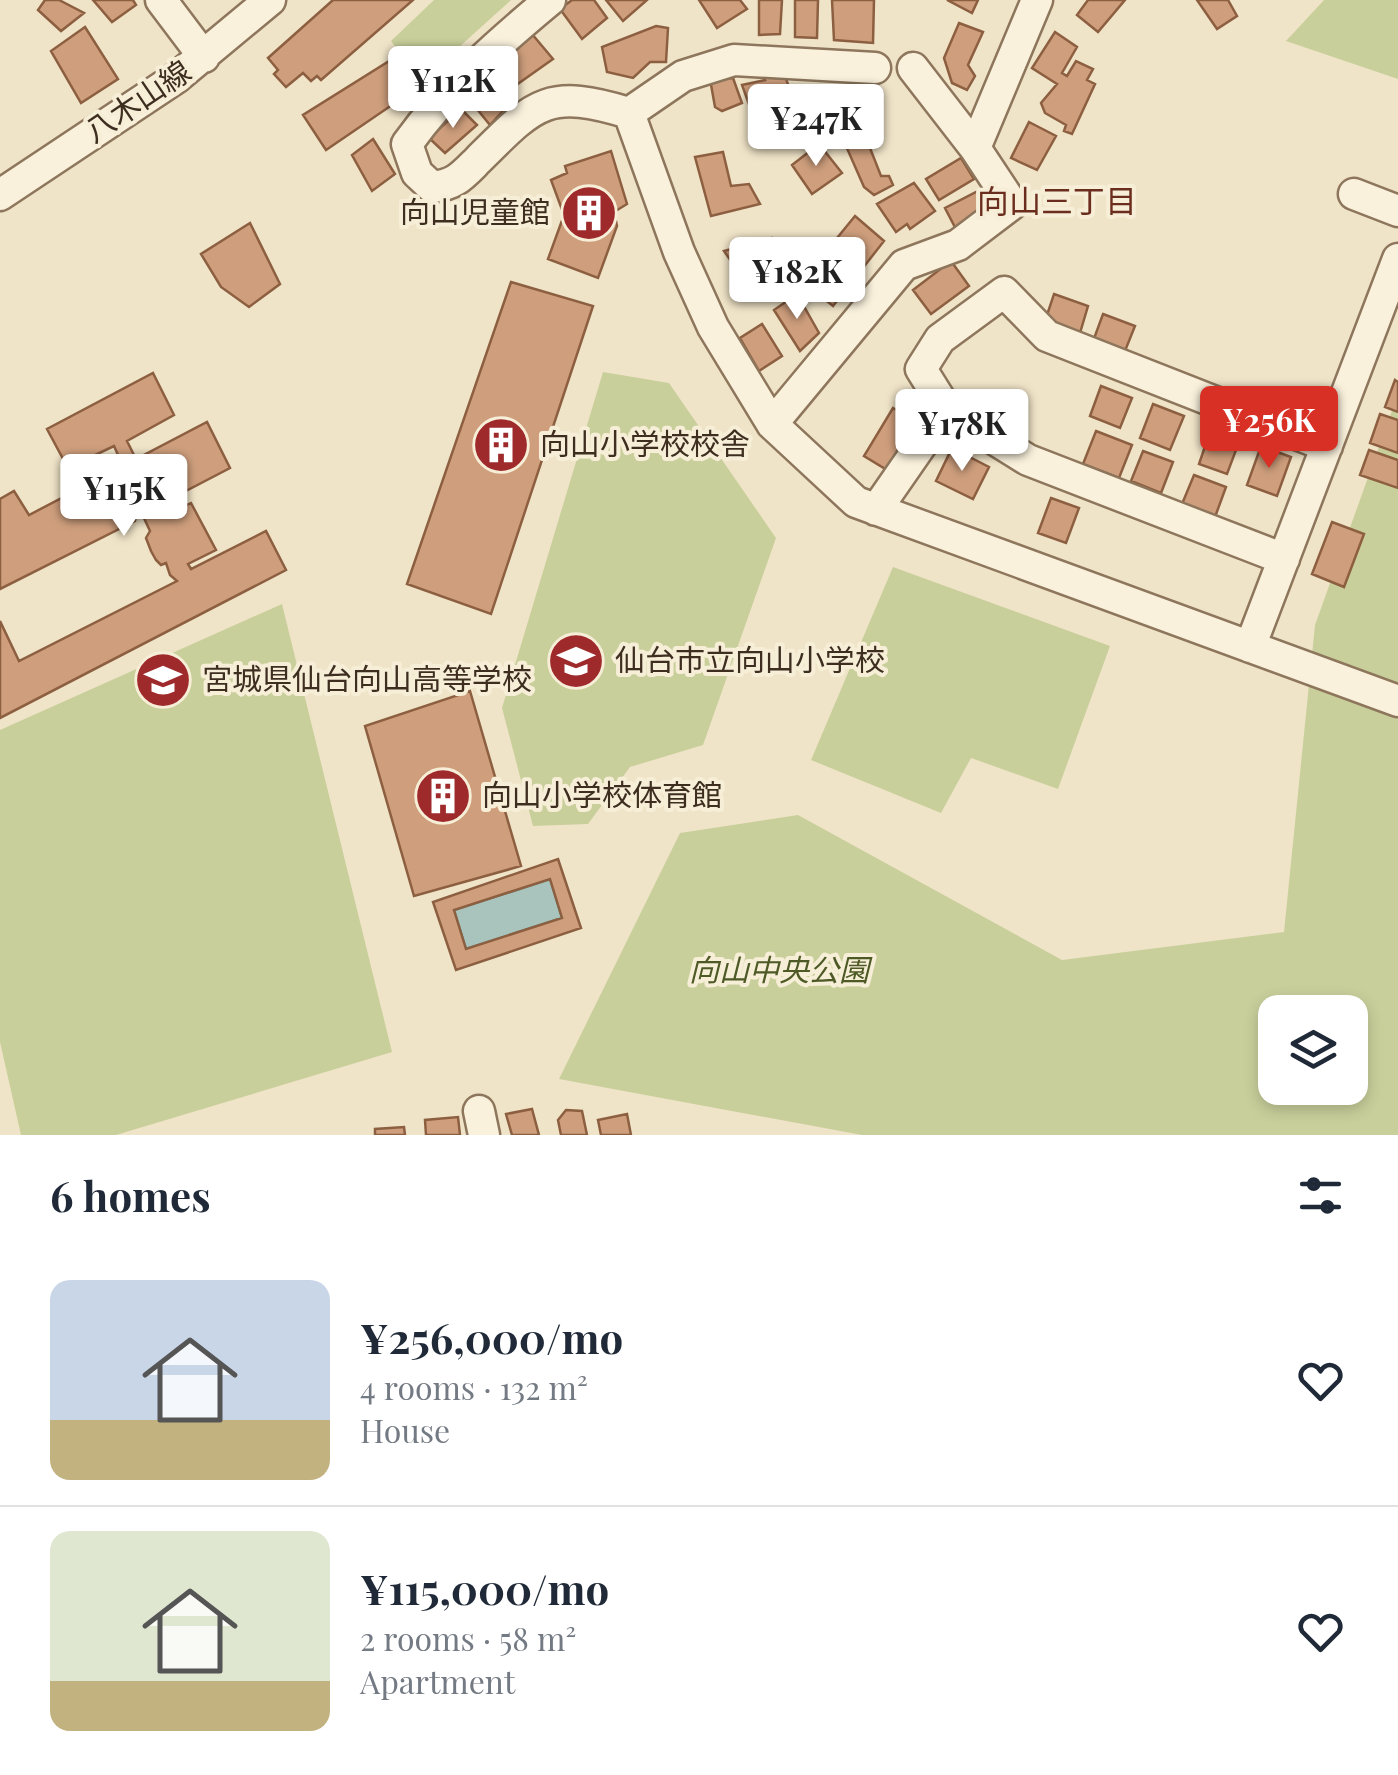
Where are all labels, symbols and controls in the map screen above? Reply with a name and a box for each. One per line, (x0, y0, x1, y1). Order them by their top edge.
pin: ¥112K (383, 46, 523, 131)
street label: 八木山線 (76, 50, 198, 150)
text: ¥112K (410, 57, 496, 100)
pin: ¥247K (746, 84, 886, 169)
text: ¥247K (770, 95, 862, 138)
district label: 向山三丁目 (977, 178, 1137, 221)
building icon: 向山児童館 (559, 183, 619, 243)
place label: 向山児童館 (400, 191, 550, 231)
pin: ¥182K (727, 237, 867, 322)
text: ¥182K (751, 248, 843, 291)
pin: ¥256K (1199, 386, 1339, 471)
pin: ¥178K (892, 389, 1032, 474)
text: ¥256K (1222, 397, 1316, 440)
text: ¥178K (917, 400, 1007, 443)
building icon: 向山小学校校舎 (471, 415, 531, 475)
place label: 向山小学校校舎 (540, 423, 750, 463)
pin: ¥115K (54, 454, 194, 539)
text: ¥115K (82, 465, 166, 508)
school or university icon: 仙台市立向山小学校 (546, 631, 606, 691)
place label: 仙台市立向山小学校 (615, 639, 885, 679)
school or university icon: 宮城県仙台向山高等学校 (133, 650, 193, 710)
place label: 宮城県仙台向山高等学校 (202, 658, 532, 698)
building icon: 向山小学校体育館 (413, 766, 473, 826)
place label: 向山小学校体育館 (482, 774, 722, 814)
park label: 向山中央公園 (689, 949, 873, 989)
map controls (1258, 995, 1368, 1105)
button: layers (1258, 995, 1368, 1105)
text: 6 homes (50, 1167, 211, 1223)
icon: filters (1293, 1168, 1348, 1223)
text: ¥256,000/mo (360, 1309, 623, 1365)
icon: home (130, 1320, 250, 1440)
icon: heart (1293, 1353, 1348, 1408)
text: 4 rooms · 132 m² (360, 1365, 588, 1408)
text: House (360, 1408, 450, 1451)
text: ¥115,000/mo (360, 1560, 609, 1616)
icon: home (130, 1571, 250, 1691)
icon: heart (1293, 1604, 1348, 1659)
text: 2 rooms · 58 m² (360, 1616, 576, 1659)
text: Apartment (360, 1659, 515, 1702)

